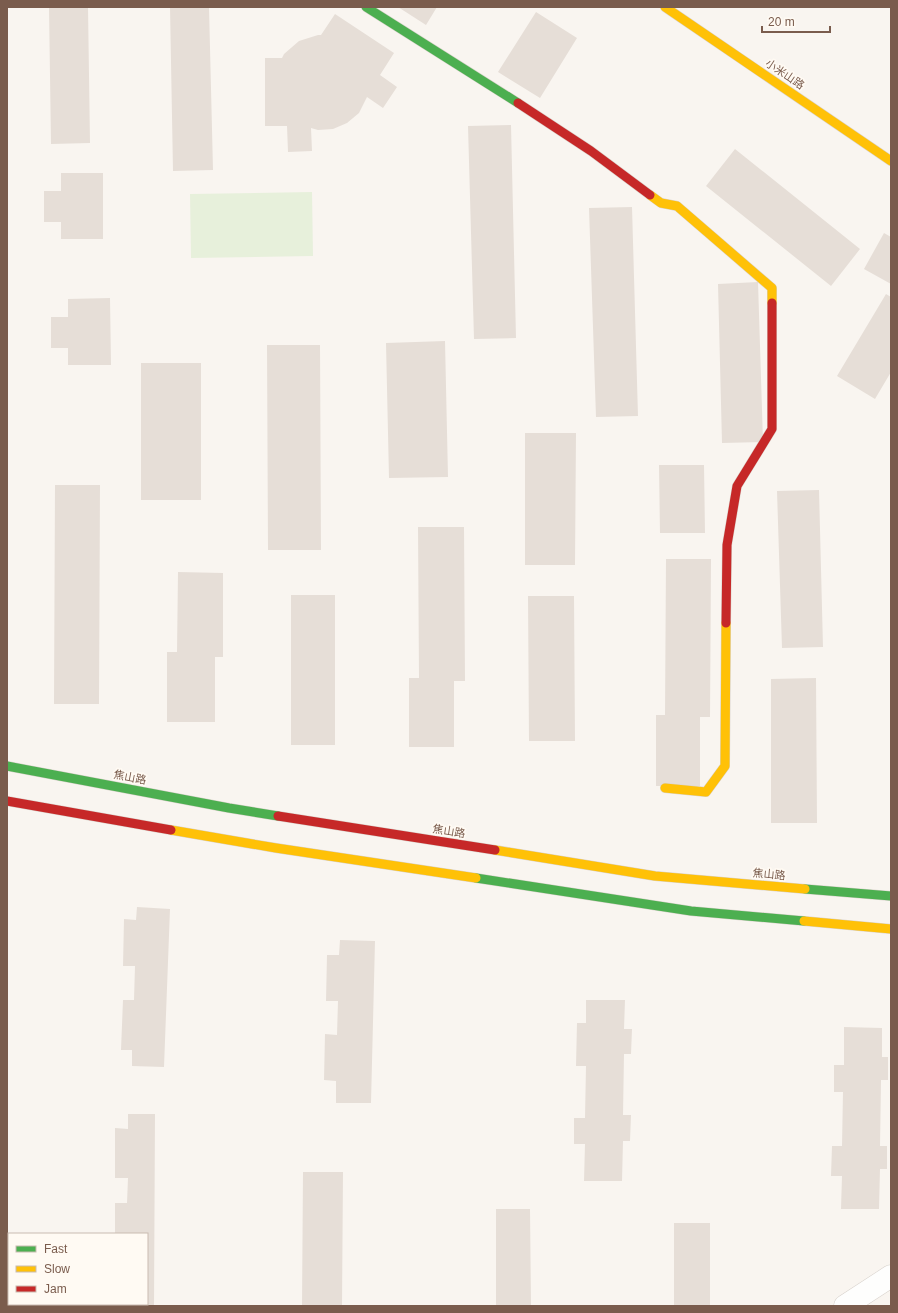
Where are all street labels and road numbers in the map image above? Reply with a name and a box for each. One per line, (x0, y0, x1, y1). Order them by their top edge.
street label: 小米山路 (763, 57, 807, 91)
street label: 焦山路 (113, 768, 147, 786)
street label: 焦山路 (432, 822, 466, 840)
street label: 焦山路 (752, 867, 786, 881)

